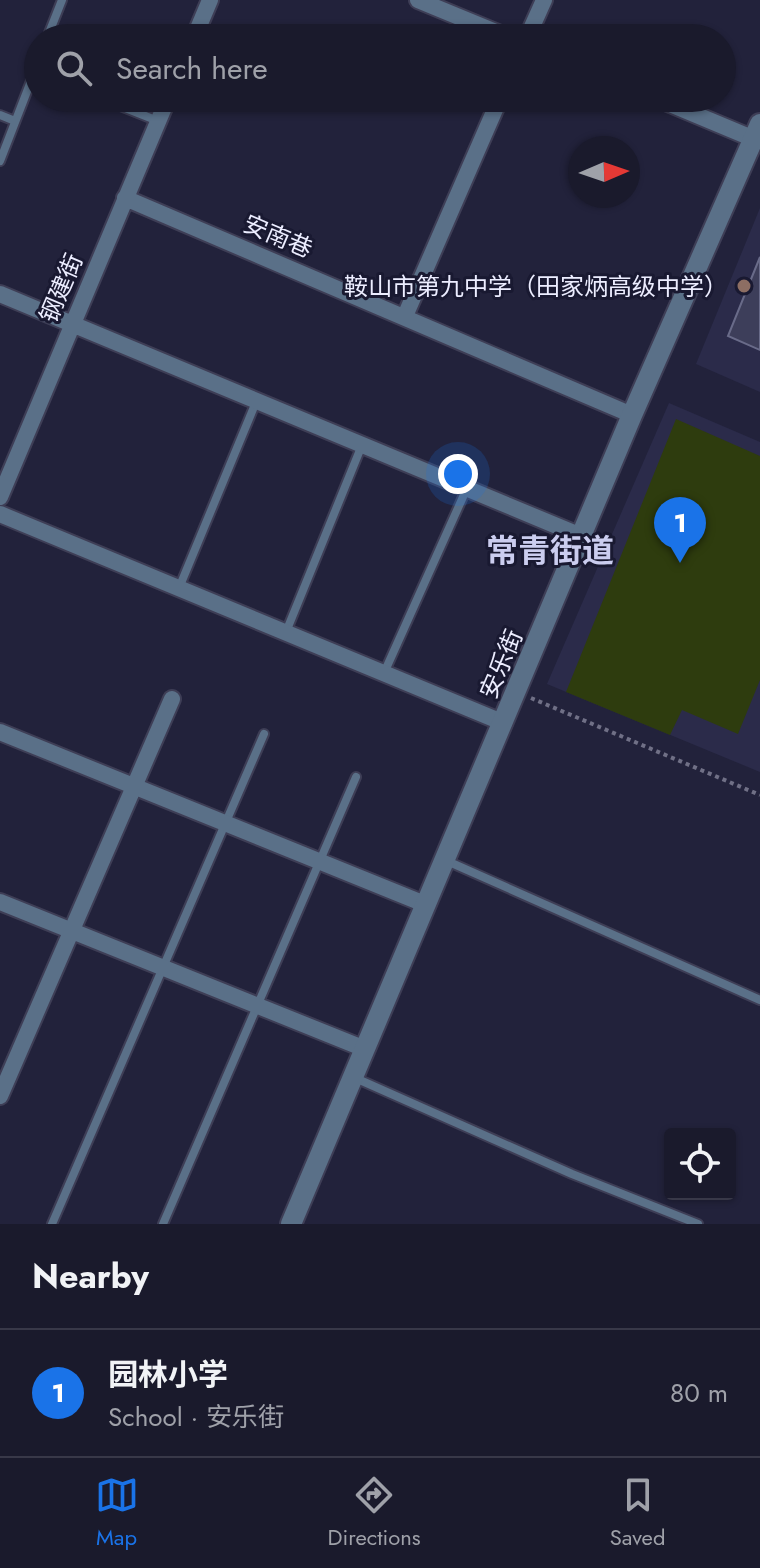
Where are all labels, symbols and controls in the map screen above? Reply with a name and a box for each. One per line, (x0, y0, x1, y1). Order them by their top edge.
search box (24, 24, 736, 112)
icon: search (52, 46, 96, 90)
text: Search here (116, 47, 268, 90)
north arrow (568, 136, 640, 208)
street label: 安南巷 (238, 206, 318, 266)
street label: 钢建街 (31, 248, 91, 328)
place label: 鞍山市第九中学（田家炳高级中学） (344, 269, 728, 304)
marker: 鞍山市第九中学（田家炳高级中学） (735, 277, 753, 295)
your location (438, 454, 478, 494)
pin: 1 (654, 497, 706, 563)
district label: 常青街道 (486, 528, 614, 574)
street label: 安乐街 (471, 624, 531, 704)
map controls (664, 1128, 736, 1200)
button: locate (664, 1128, 736, 1200)
text: Nearby (32, 1252, 149, 1301)
text: 园林小学 (108, 1353, 228, 1396)
text: 1 (51, 1374, 65, 1412)
text: 80 m (670, 1374, 728, 1412)
text: School · 安乐街 (108, 1398, 284, 1436)
tab: Map (95, 1473, 139, 1553)
tab: Directions (328, 1473, 421, 1553)
tab: Saved (610, 1473, 665, 1553)

